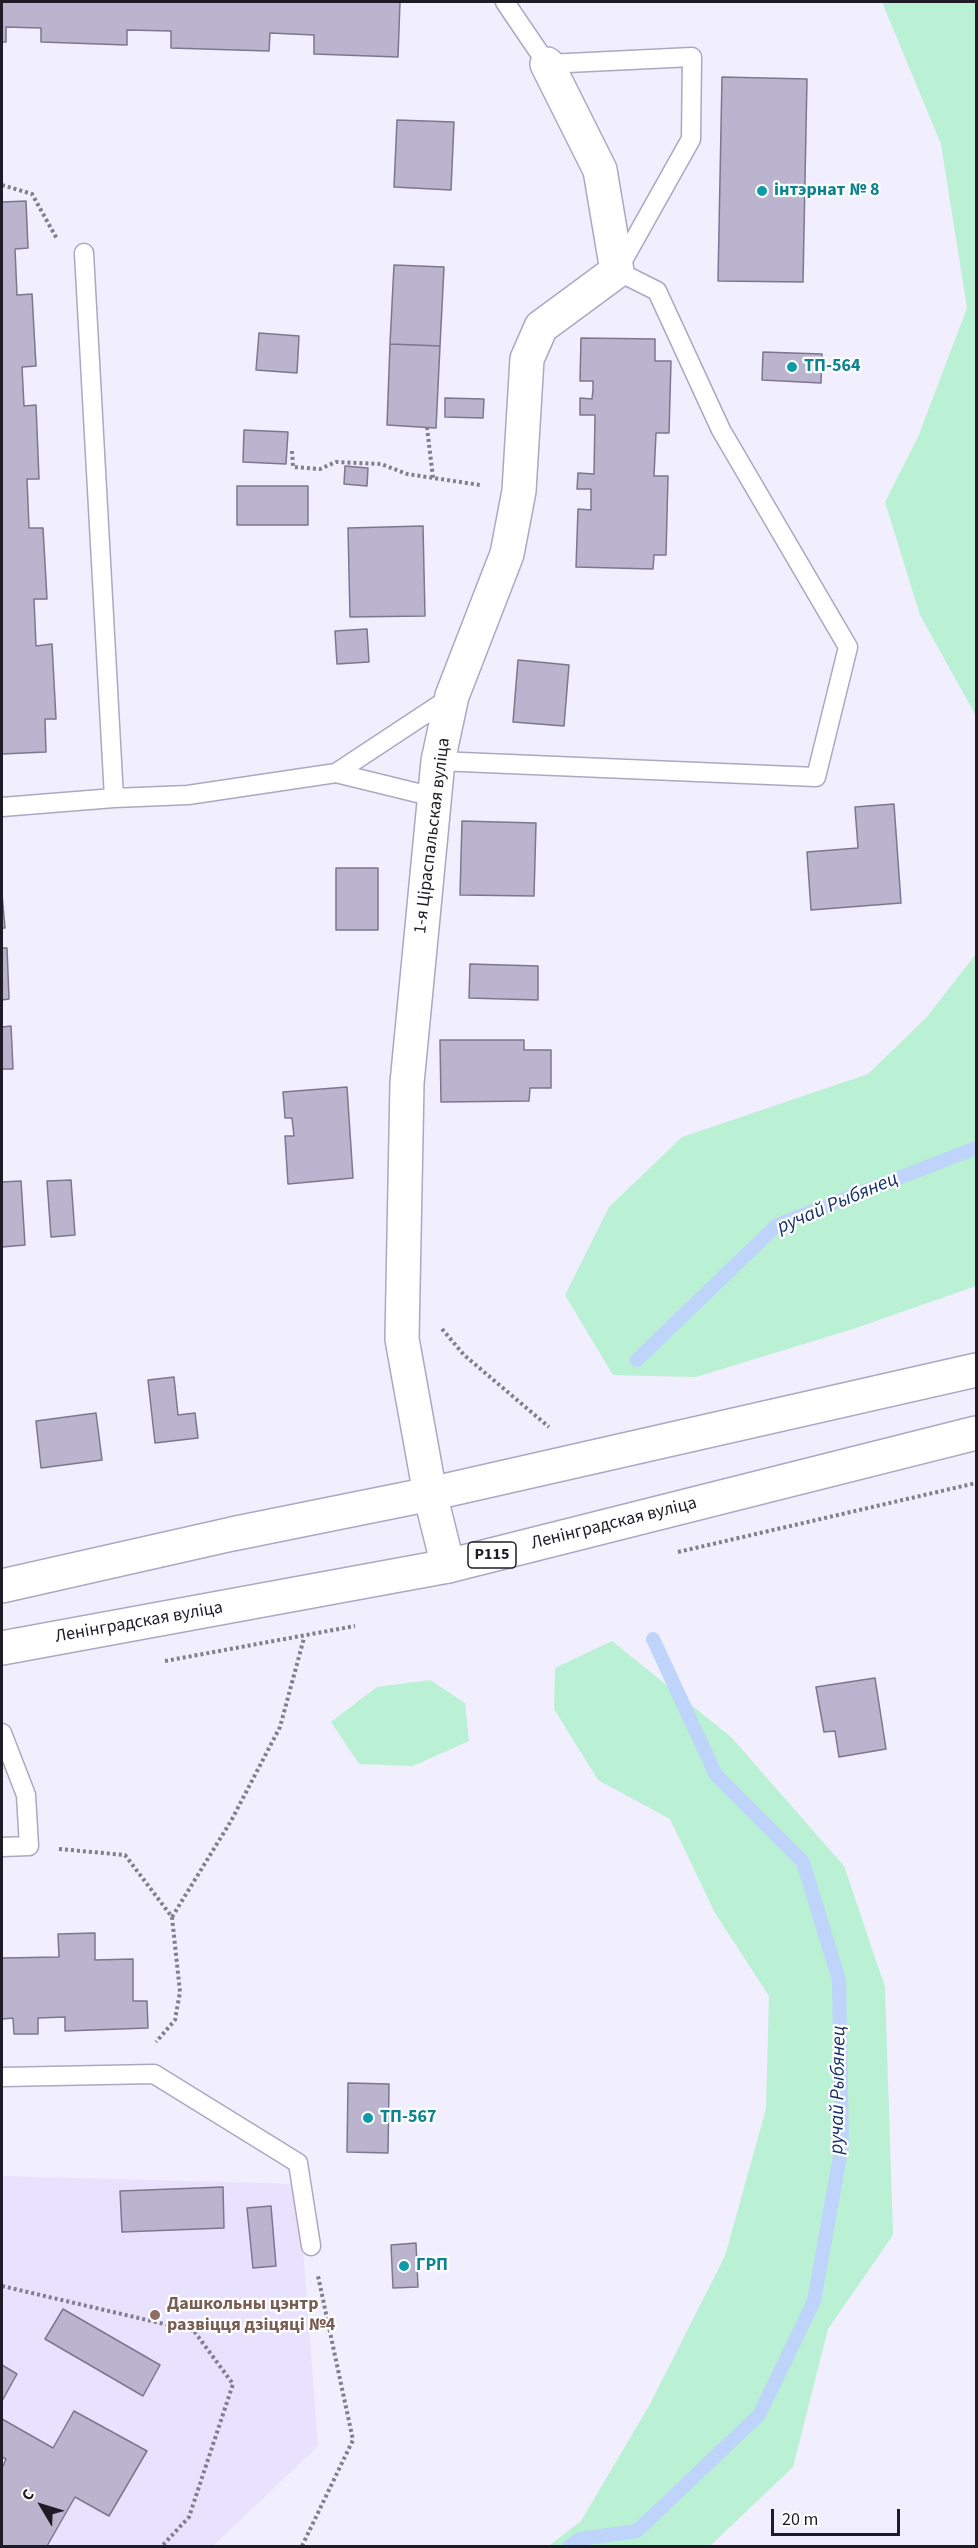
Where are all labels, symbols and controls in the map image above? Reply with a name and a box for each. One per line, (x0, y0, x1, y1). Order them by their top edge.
place label: інтэрнат № 8 (774, 180, 879, 202)
marker: інтэрнат № 8 (755, 184, 769, 198)
place label: ТП-564 (804, 356, 860, 378)
marker: ТП-564 (785, 360, 799, 374)
street label: 1-я Ціраспальская вуліца (410, 737, 456, 935)
water label: ручай Рыбянец (774, 1168, 902, 1240)
street label: Ленінградская вуліца (529, 1493, 699, 1555)
road number: Р115 (468, 1542, 516, 1568)
street label: Ленінградская вуліца (53, 1598, 225, 1648)
water label: ручай Рыбянец (826, 2025, 852, 2155)
place label: ТП-567 (380, 2107, 436, 2129)
marker: ТП-567 (361, 2111, 375, 2125)
place label: ГРП (416, 2255, 448, 2277)
marker: ГРП (397, 2259, 411, 2273)
place label: Дашкольны цэнтр развіцця дзіцяці №4 (167, 2294, 335, 2336)
marker: Дашкольны цэнтр развіцця дзіцяці №4 (148, 2308, 162, 2322)
north arrow (12, 2476, 72, 2536)
text: С (16, 2484, 39, 2505)
scale bar (774, 2497, 903, 2535)
text: 20 m (782, 2507, 818, 2532)

